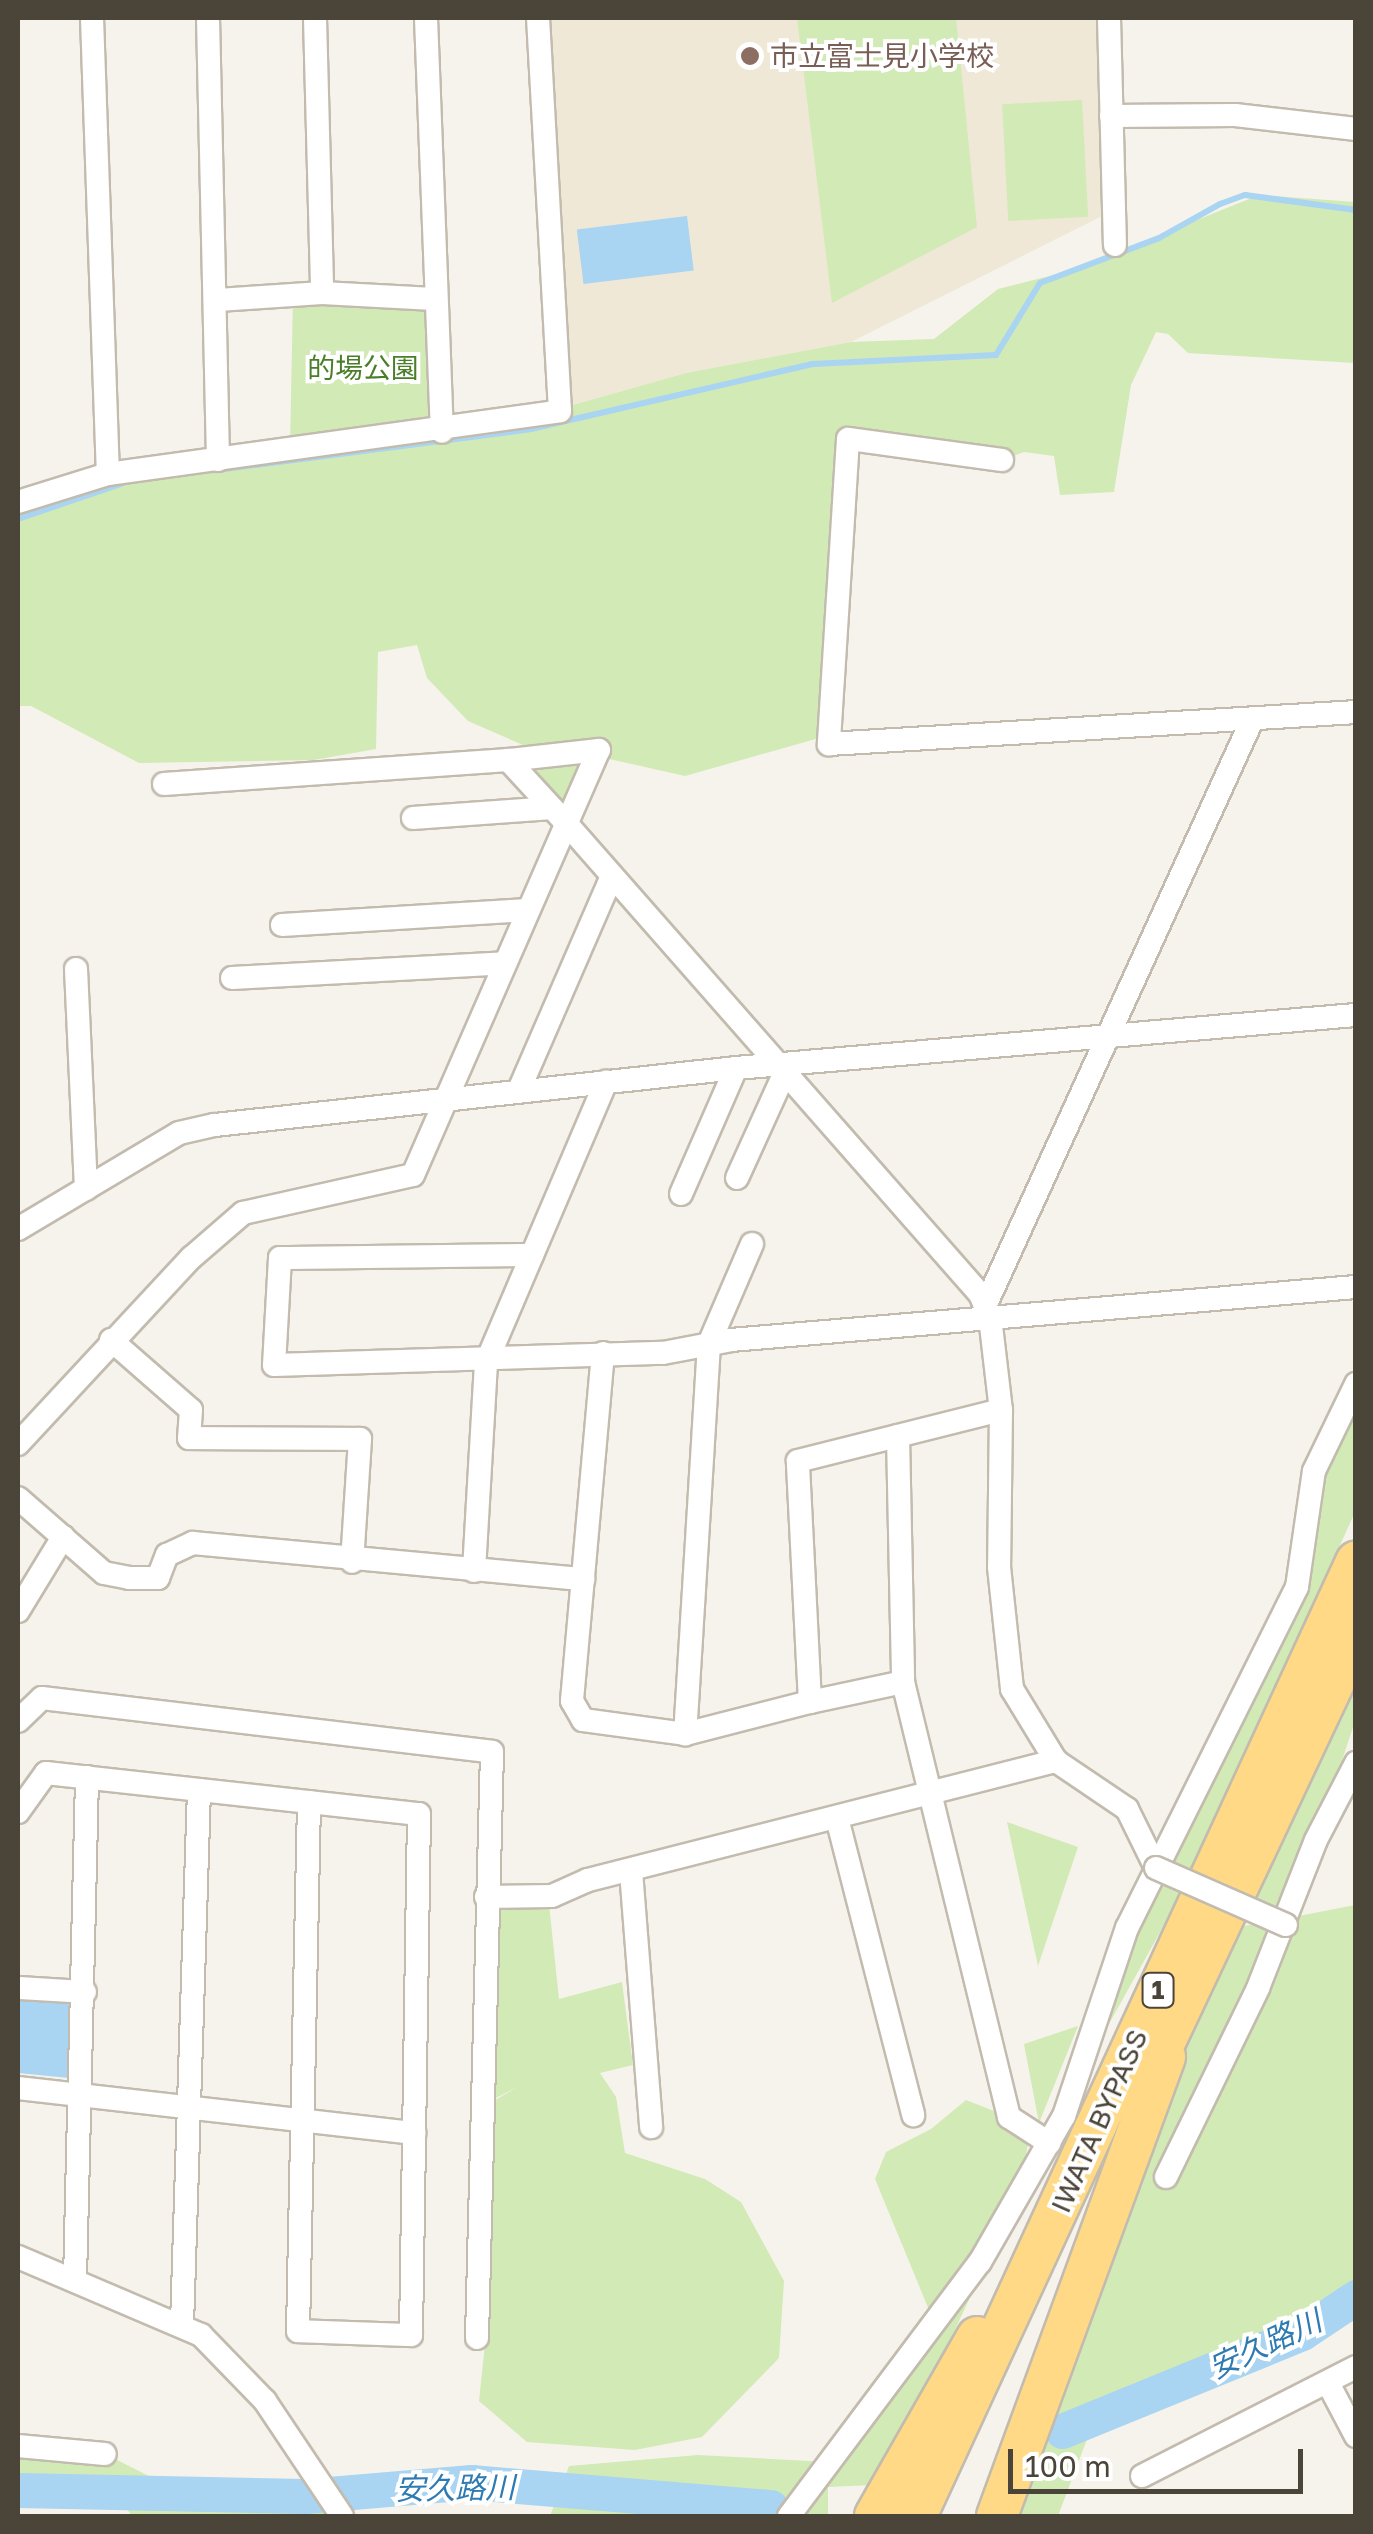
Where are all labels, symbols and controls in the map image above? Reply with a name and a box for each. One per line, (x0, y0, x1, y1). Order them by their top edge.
place label: 市立富士見小学校 (770, 39, 994, 73)
marker: 市立富士見小学校 (739, 45, 761, 67)
park label: 的場公園 (307, 351, 419, 385)
road number: 1 (1140, 1970, 1176, 2010)
street label: IWATA BYPASS (1044, 2024, 1154, 2218)
water label: 安久路川 (1203, 2302, 1327, 2386)
scale bar (1013, 2429, 1308, 2491)
text: 100 m (1025, 2448, 1111, 2484)
water label: 安久路川 (395, 2469, 515, 2507)

